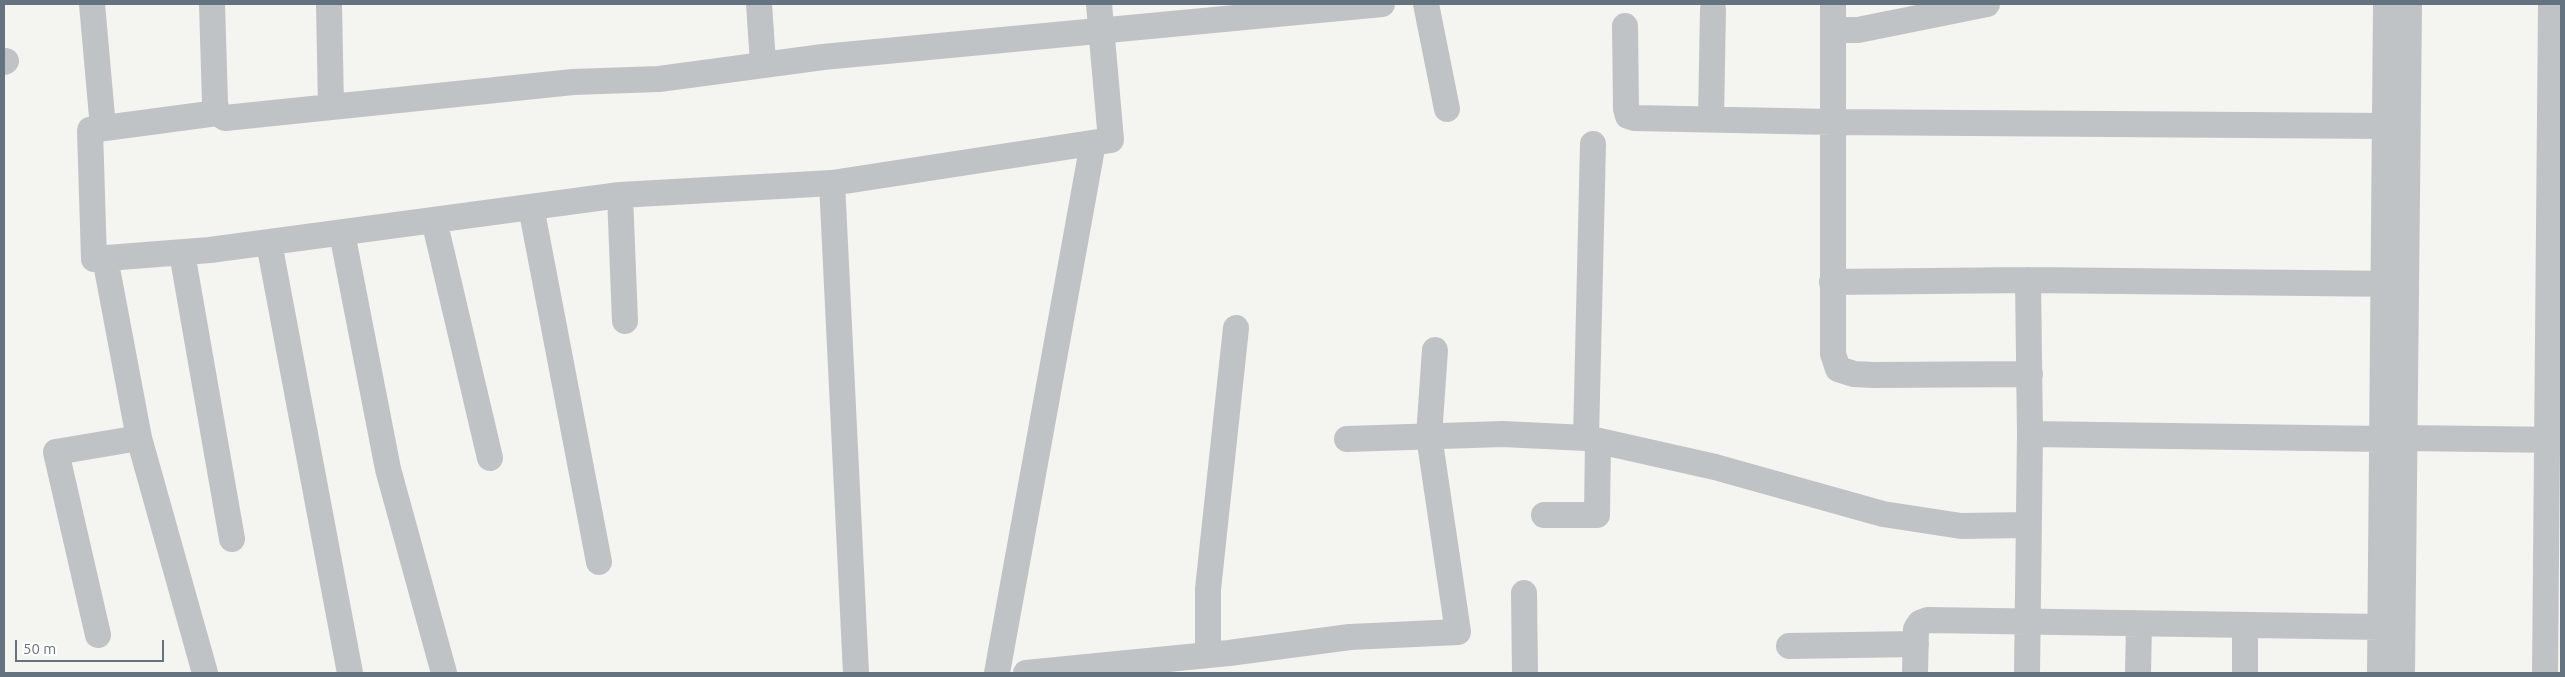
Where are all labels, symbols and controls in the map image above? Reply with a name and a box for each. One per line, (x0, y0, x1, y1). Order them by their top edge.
scale bar (18, 630, 166, 662)
text: 50 m (23, 640, 56, 657)

